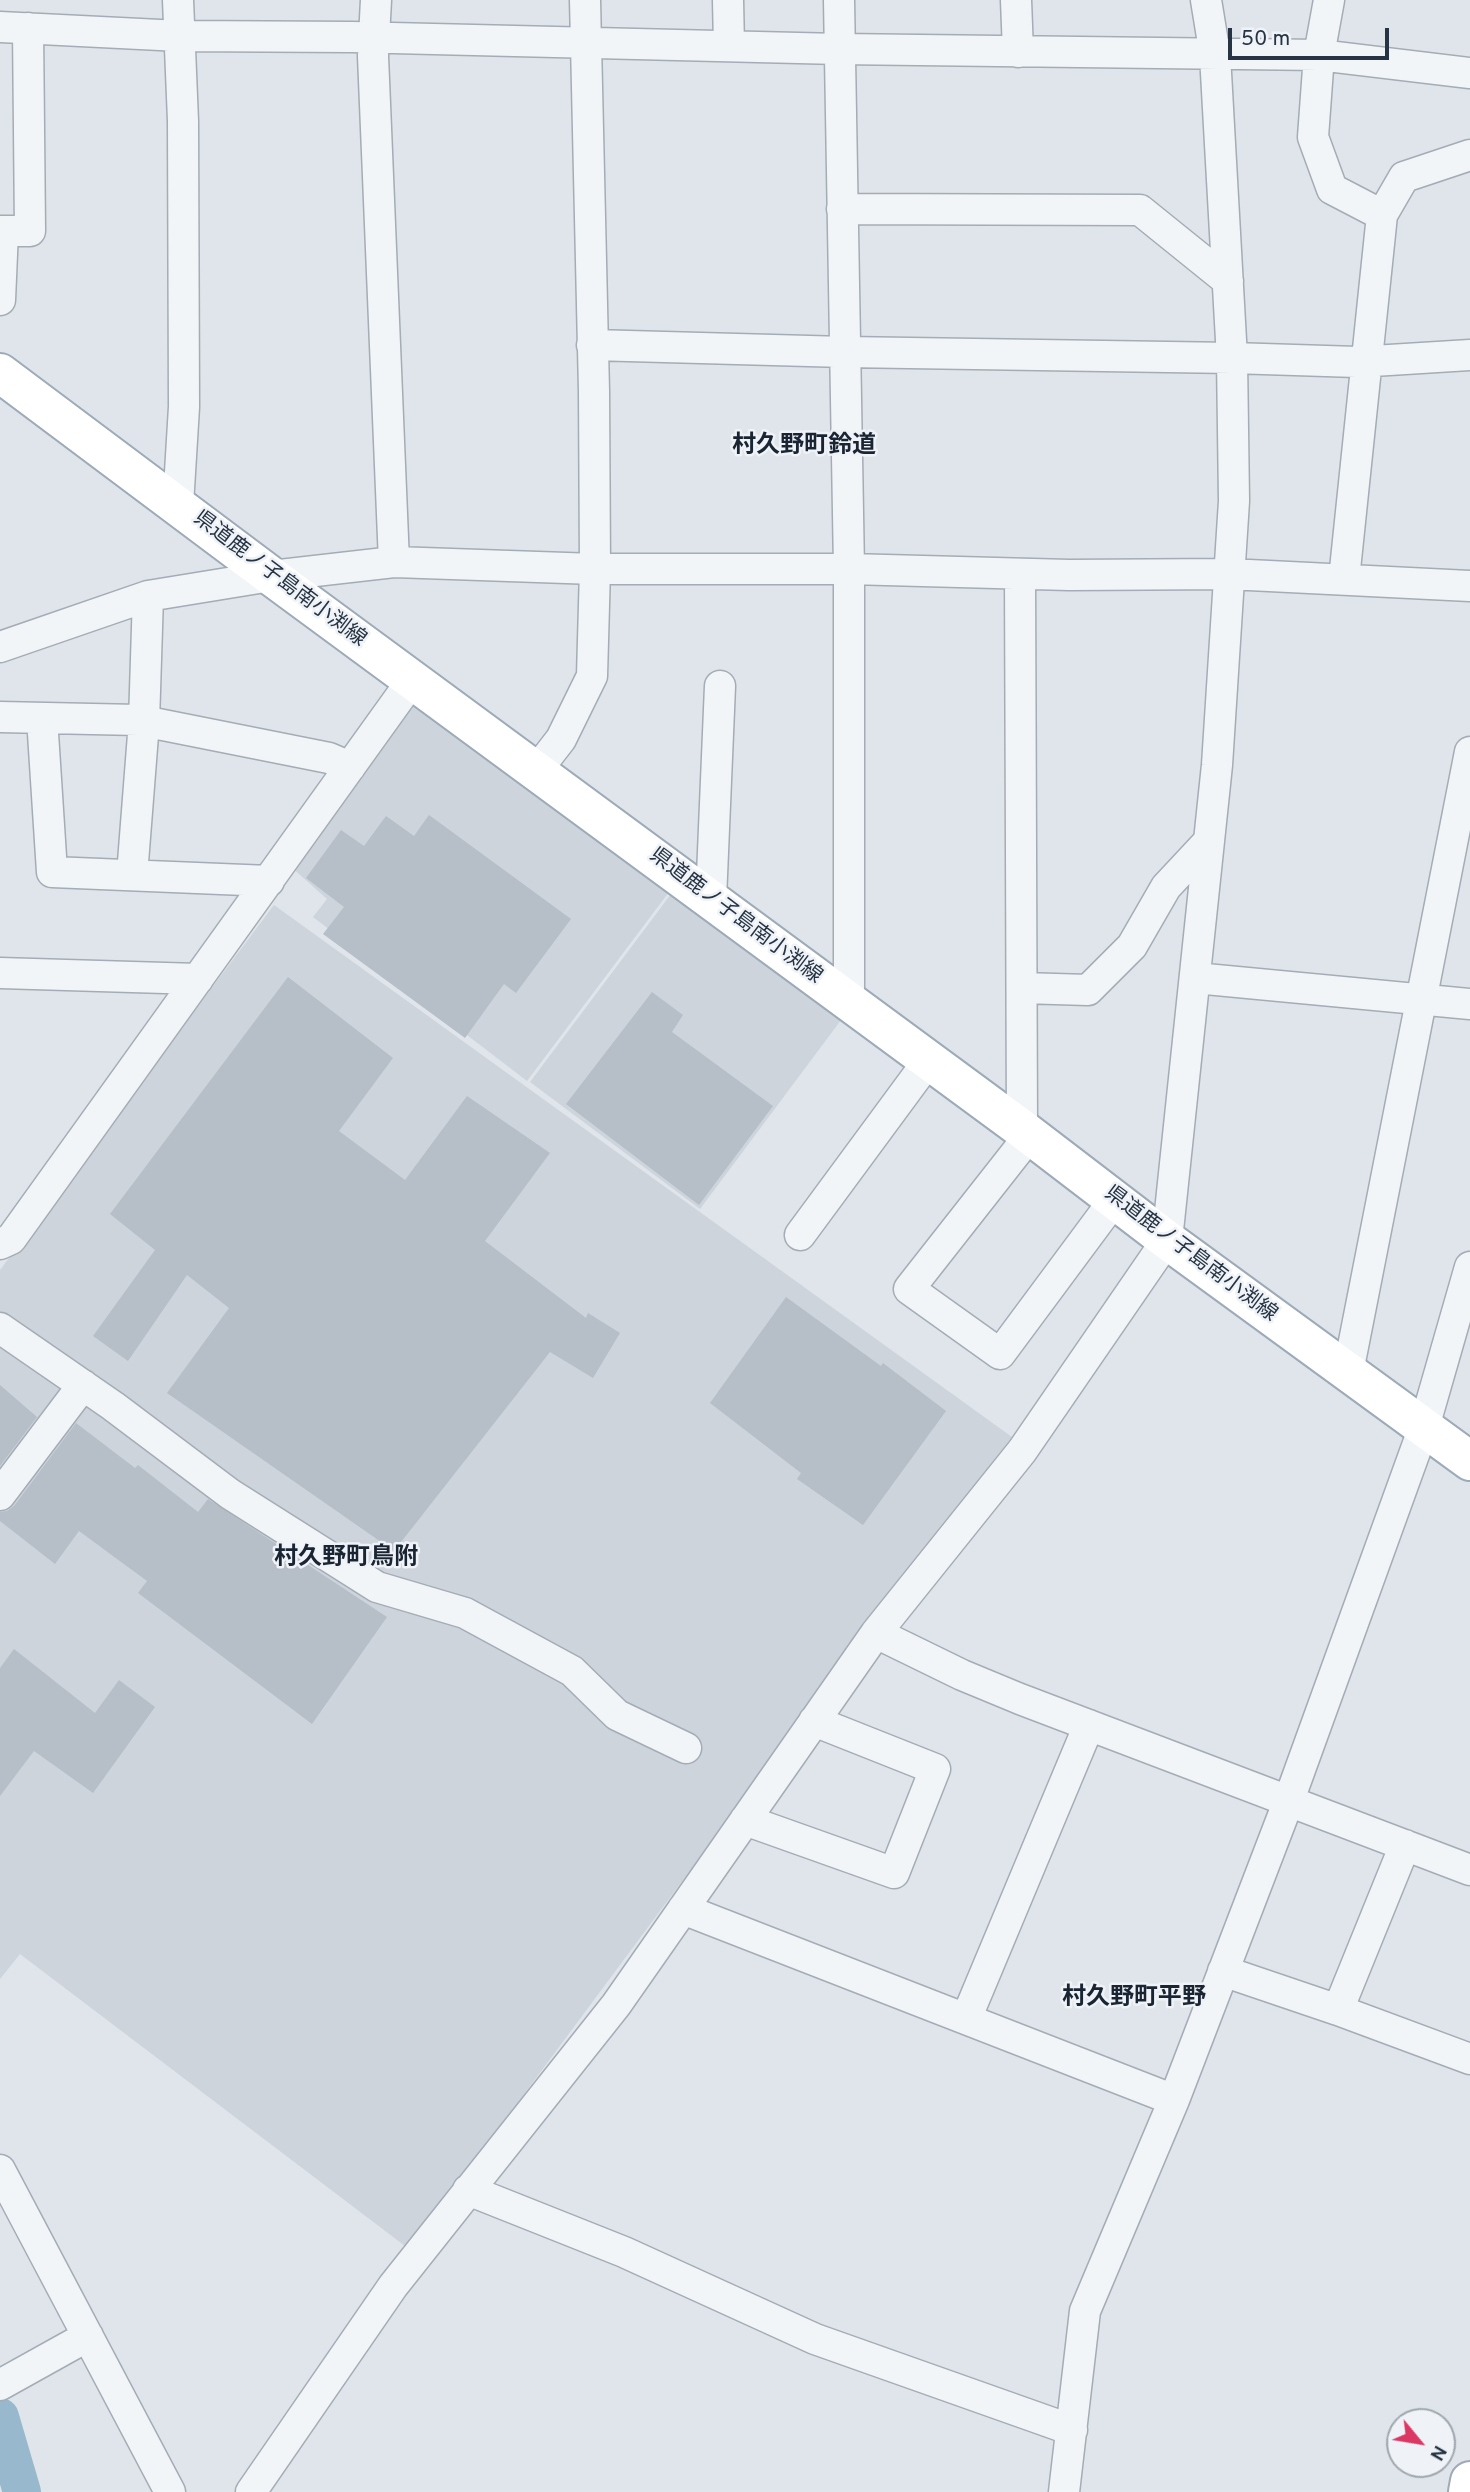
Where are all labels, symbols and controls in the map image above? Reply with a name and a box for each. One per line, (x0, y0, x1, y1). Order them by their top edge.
scale bar (1232, 14, 1393, 58)
text: 50 m (1241, 26, 1290, 53)
district label: 村久野町鈴道 (732, 433, 876, 461)
street label: 県道鹿ノ子島南小渕線 (188, 507, 370, 653)
street label: 県道鹿ノ子島南小渕線 (644, 844, 826, 990)
street label: 県道鹿ノ子島南小渕線 (1099, 1182, 1281, 1328)
district label: 村久野町鳥附 (274, 1545, 418, 1573)
district label: 村久野町平野 (1062, 1985, 1206, 2013)
north arrow (1386, 2408, 1456, 2478)
text: N (1424, 2441, 1451, 2464)

